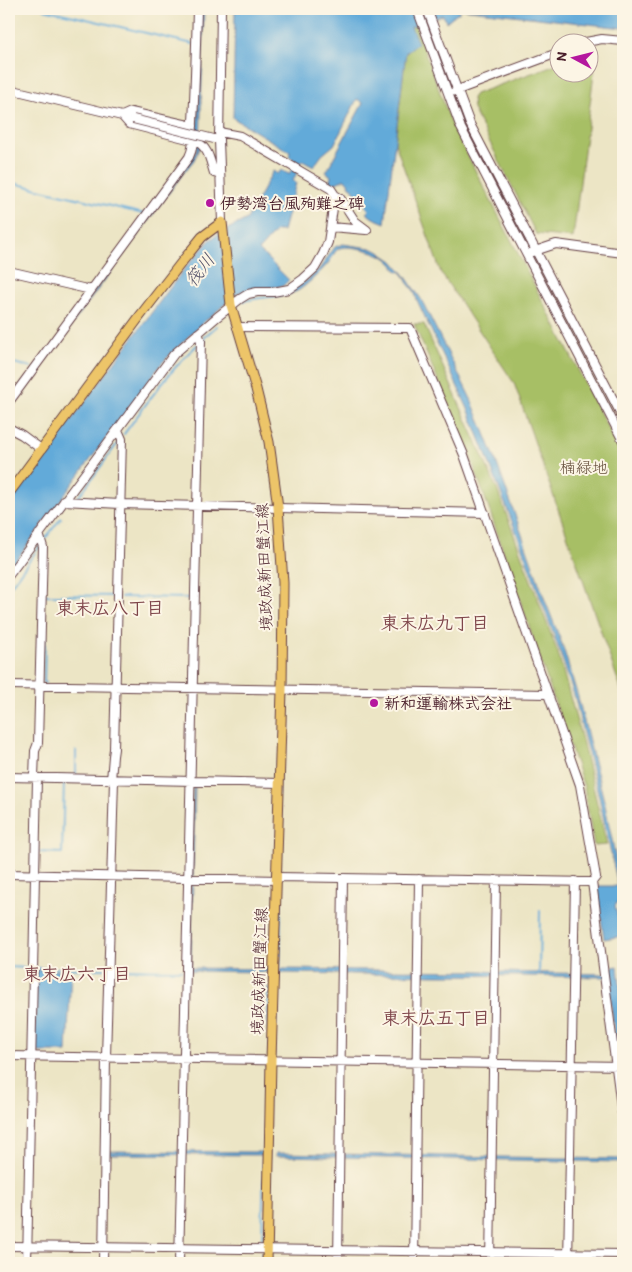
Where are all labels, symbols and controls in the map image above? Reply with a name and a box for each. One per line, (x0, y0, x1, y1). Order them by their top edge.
north arrow (550, 32, 600, 82)
text: N (553, 51, 571, 62)
place label: 伊勢湾台風殉難之碑 (220, 194, 364, 213)
marker: 伊勢湾台風殉難之碑 (204, 197, 216, 209)
water label: 筏川 (180, 249, 220, 291)
park label: 楠緑地 (560, 458, 608, 477)
street label: 境政成新田蟹江線 (252, 503, 276, 631)
district label: 東末広八丁目 (56, 597, 164, 619)
district label: 東末広九丁目 (381, 612, 489, 634)
place label: 新和運輸株式会社 (384, 694, 512, 713)
marker: 新和運輸株式会社 (368, 697, 380, 709)
street label: 境政成新田蟹江線 (247, 907, 271, 1035)
district label: 東末広六丁目 (23, 963, 131, 985)
district label: 東末広五丁目 (382, 1007, 490, 1029)

